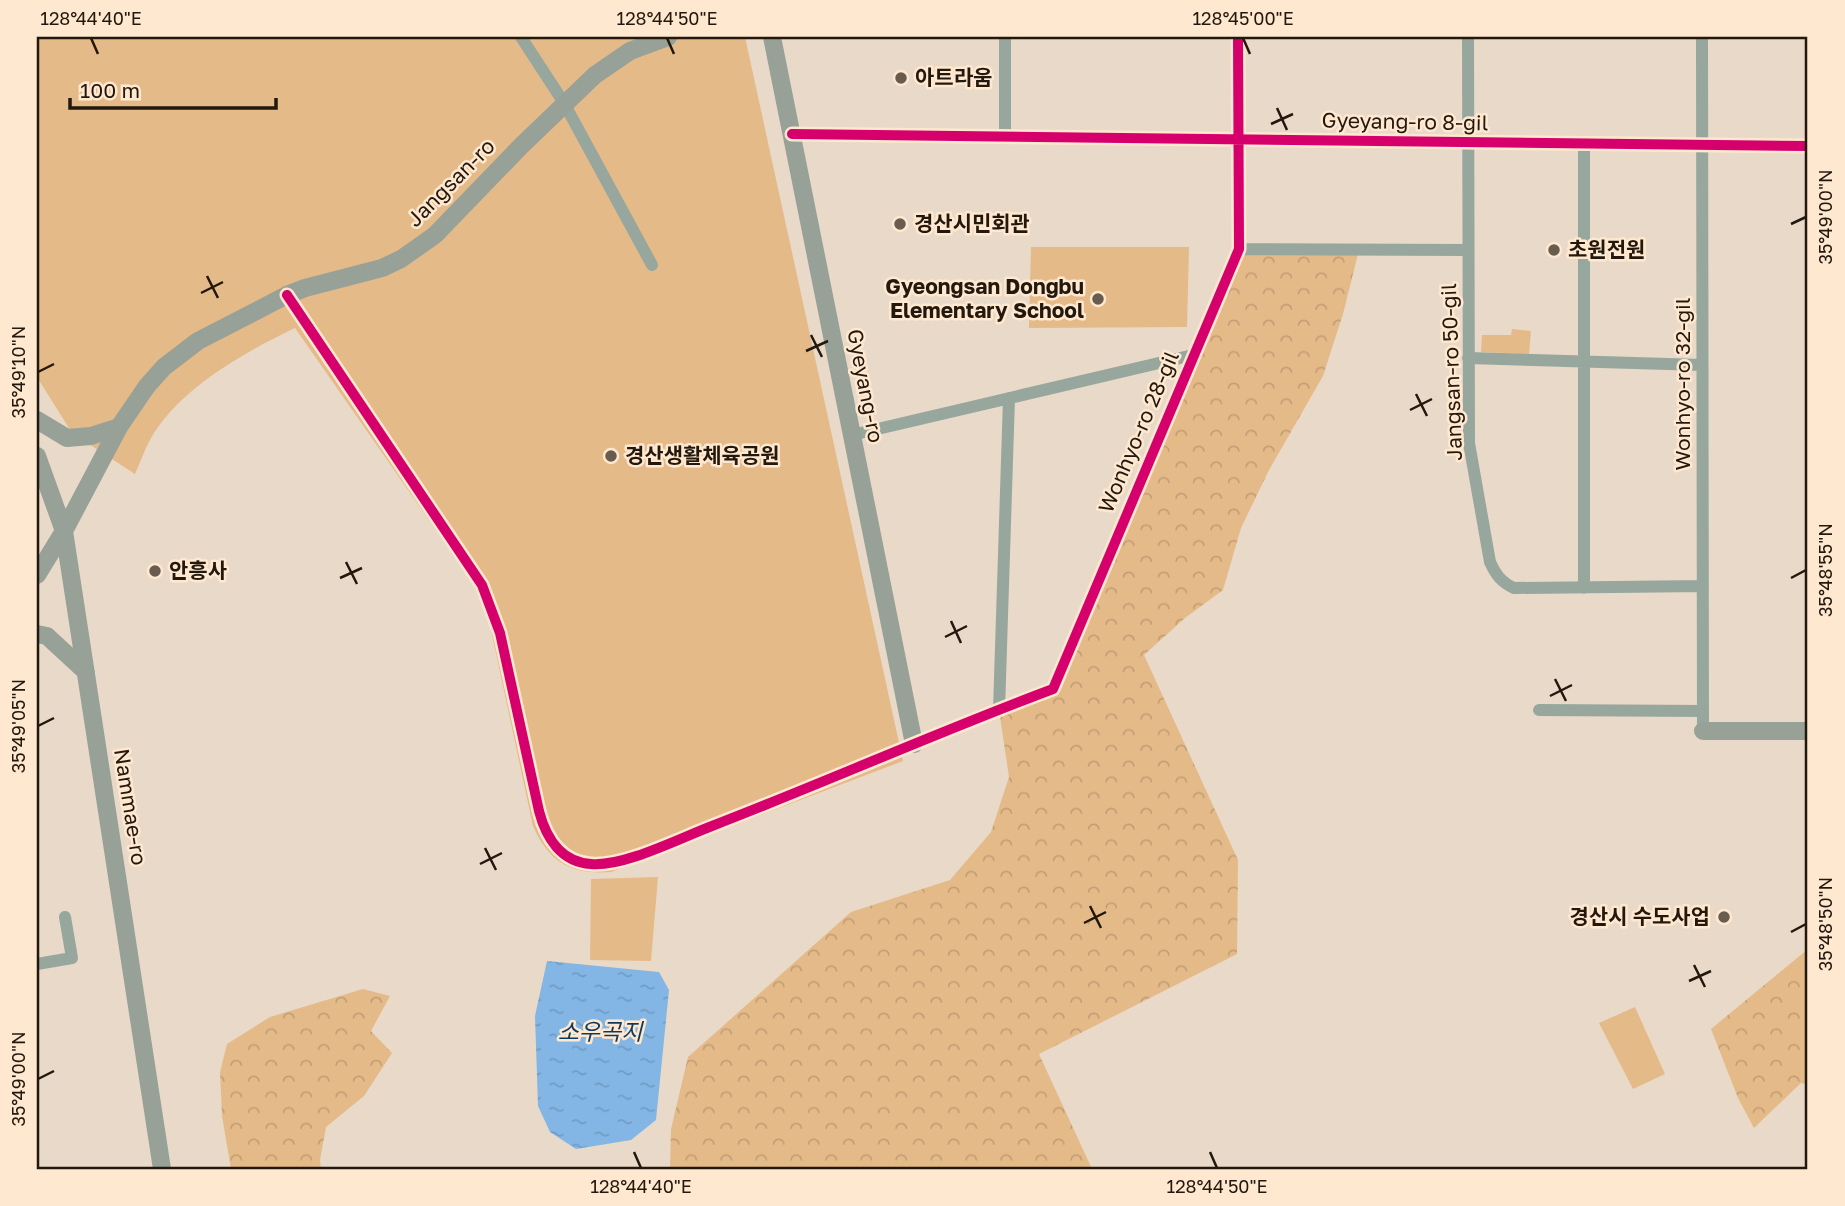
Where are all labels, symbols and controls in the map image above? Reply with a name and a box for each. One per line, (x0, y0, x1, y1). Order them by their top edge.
text: 128°44'40"E (40, 7, 142, 29)
text: 128°44'50"E (616, 7, 718, 29)
text: 128°45'00"E (1192, 7, 1294, 29)
place label: 아트라움 (915, 64, 992, 90)
scale bar (70, 66, 276, 110)
marker: 아트라움 (893, 70, 909, 86)
text: 100 m (80, 77, 140, 103)
street label: Gyeyang-ro 8-gil (1322, 107, 1489, 135)
street label: Jangsan-ro (401, 133, 500, 232)
text: 35°49'00"N (1814, 169, 1836, 265)
place label: 경산시민회관 (914, 210, 1030, 236)
marker: 경산시민회관 (892, 216, 908, 232)
place label: 초원전원 (1568, 236, 1645, 262)
marker: 초원전원 (1546, 242, 1562, 258)
place label: Gyeongsan Dongbu Elementary School (885, 273, 1084, 323)
street label: Jangsan-ro 50-gil (1435, 283, 1467, 461)
marker: Gyeongsan Dongbu Elementary School (1090, 291, 1106, 307)
street label: Wonhyo-ro 32-gil (1669, 298, 1695, 470)
text: 35°49'10"N (7, 326, 29, 418)
street label: Gyeyang-ro (842, 327, 890, 445)
street label: Wonhyo-ro 28-gil (1092, 347, 1184, 516)
place label: 경산생활체육공원 (625, 442, 780, 468)
marker: 경산생활체육공원 (603, 448, 619, 464)
text: 35°48'55"N (1814, 523, 1836, 617)
place label: 안흥사 (169, 557, 227, 583)
marker: 안흥사 (147, 563, 163, 579)
text: 35°49'05"N (7, 679, 29, 773)
street label: Nammae-ro (109, 747, 153, 867)
text: 35°48'50"N (1814, 877, 1836, 971)
place label: 경산시 수도사업 (1570, 903, 1710, 929)
marker: 경산시 수도사업 (1716, 909, 1732, 925)
water label: 소우곡지 (558, 1017, 644, 1045)
text: 35°49'00"N (7, 1031, 29, 1127)
text: 128°44'40"E (590, 1175, 692, 1197)
text: 128°44'50"E (1166, 1175, 1268, 1197)

